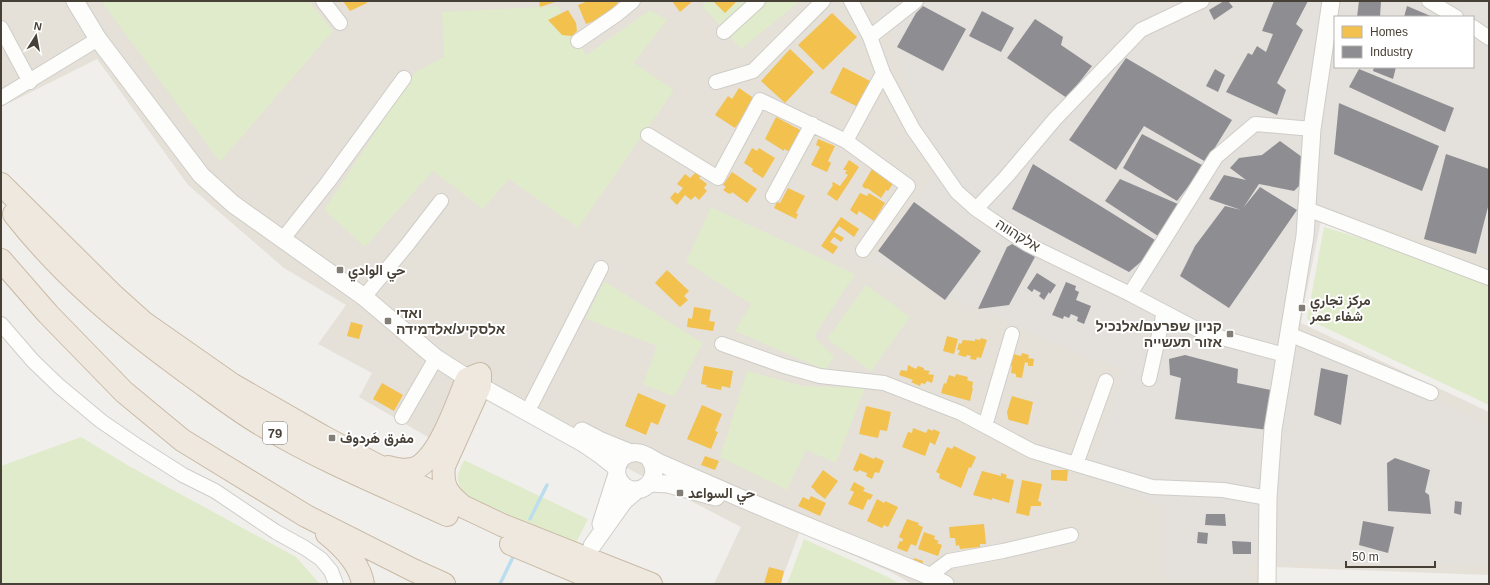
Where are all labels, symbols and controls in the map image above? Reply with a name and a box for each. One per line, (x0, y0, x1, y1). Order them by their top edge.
north arrow (16, 16, 56, 56)
legend (1334, 16, 1474, 68)
text: N (33, 20, 43, 33)
text: Homes (1370, 25, 1408, 39)
text: Industry (1370, 45, 1413, 59)
street label: אלקהווה (993, 215, 1043, 255)
place label: حي الوادي (348, 262, 406, 282)
marker: حي الوادي (335, 265, 345, 275)
place label: مركز تجاري شفاء عمر (1309, 292, 1371, 325)
marker: مركز تجاري شفاء عمر (1297, 303, 1307, 313)
place label: ואדי אלסקיע/אלדמידה (396, 305, 506, 337)
marker: ואדי אלסקיע/אלדמידה (383, 316, 393, 326)
place label: קניון שפרעם/אלנכיל אזור תעשייה (1096, 318, 1222, 350)
marker: קניון שפרעם/אלנכיל אזור תעשייה (1225, 329, 1235, 339)
road number: 79 (263, 422, 287, 444)
place label: مفرق هَردوف (340, 430, 414, 447)
marker: مفرق هَردوف (327, 433, 337, 443)
place label: حي السواعد (688, 485, 756, 505)
marker: حي السواعد (675, 488, 685, 498)
scale bar (1346, 543, 1435, 569)
text: 50 m (1352, 550, 1379, 564)

